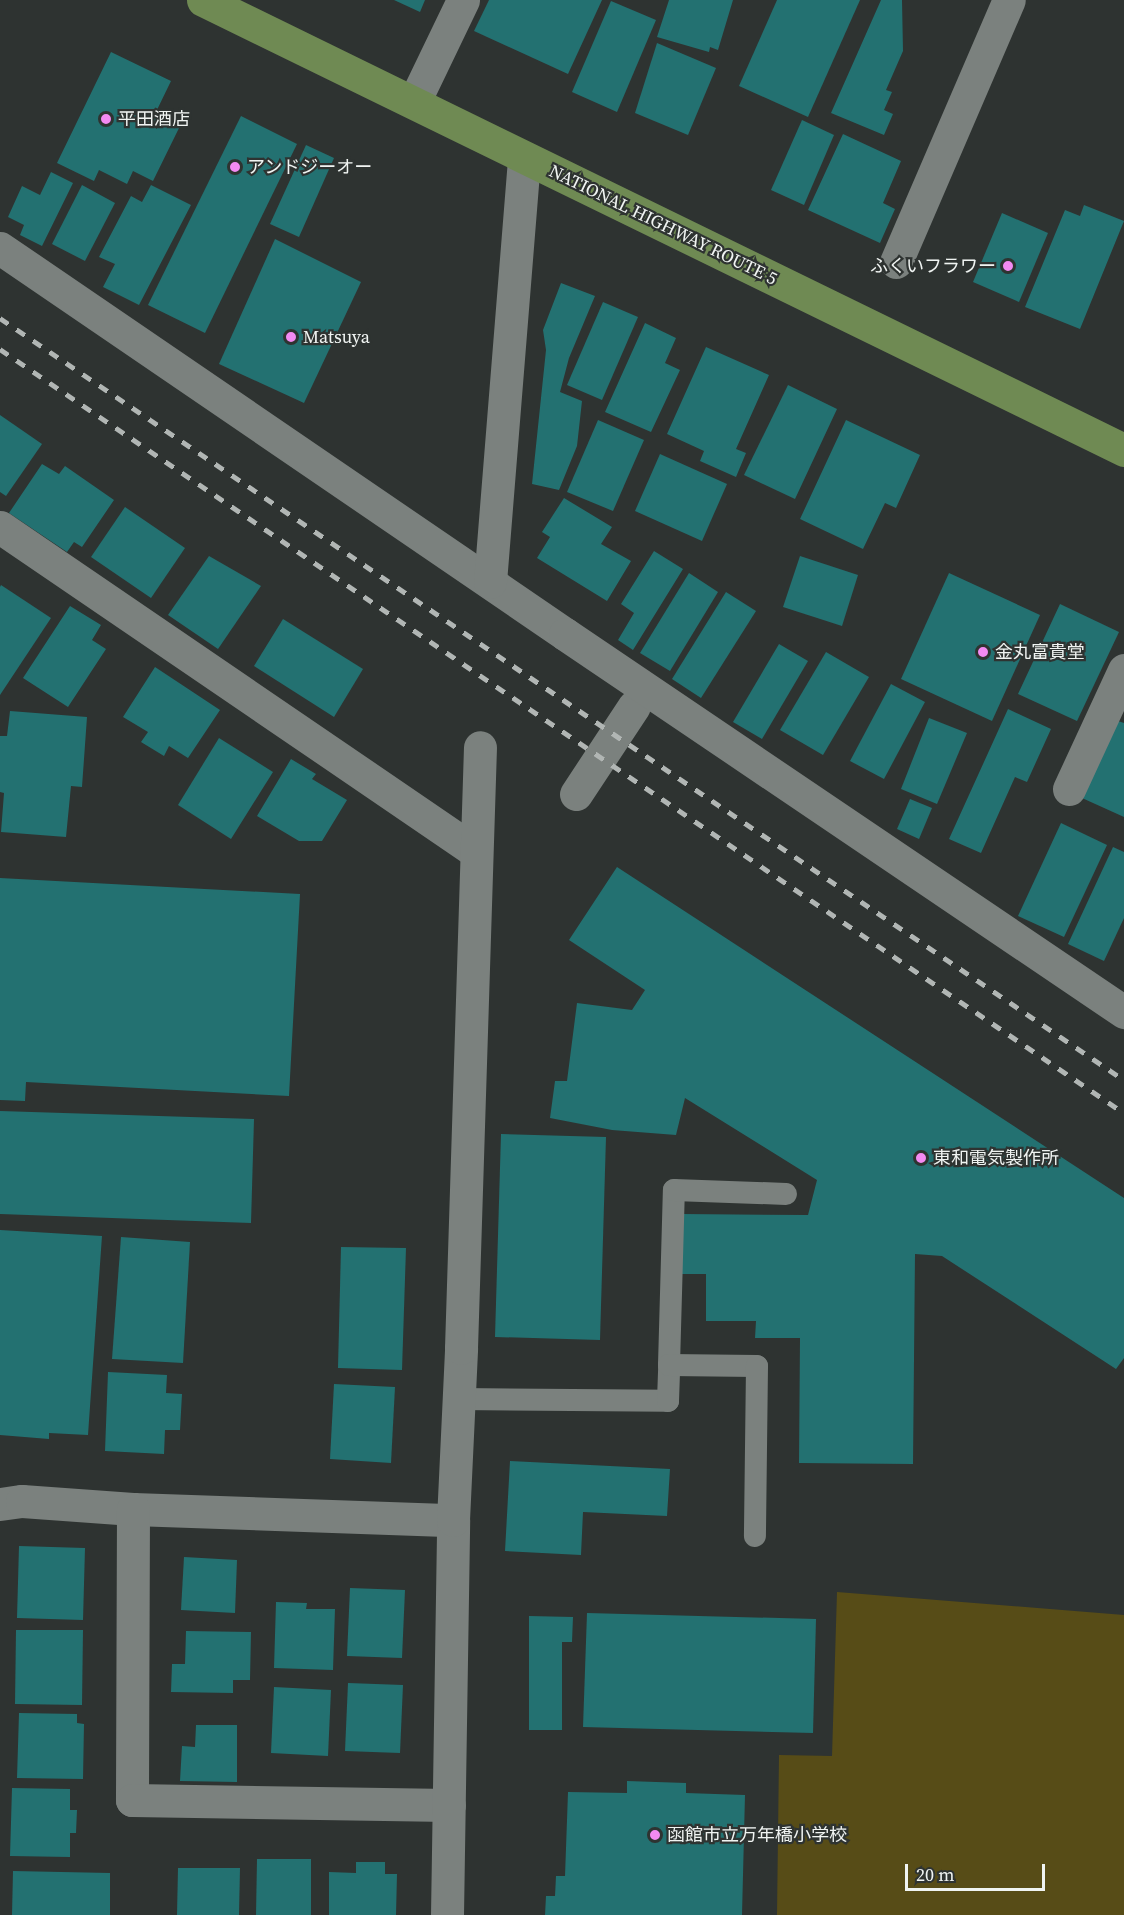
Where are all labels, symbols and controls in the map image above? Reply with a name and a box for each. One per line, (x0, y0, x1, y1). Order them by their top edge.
place label: 平田酒店 (118, 108, 190, 130)
marker: 平田酒店 (99, 112, 113, 126)
place label: アンドジーオー (247, 156, 373, 178)
marker: アンドジーオー (228, 160, 242, 174)
street label: NATIONAL HIGHWAY ROUTE 5 (545, 160, 781, 290)
place label: ふくいフラワー (870, 255, 996, 277)
marker: ふくいフラワー (1001, 259, 1015, 273)
place label: Matsuya (303, 326, 370, 348)
marker: Matsuya (284, 330, 298, 344)
place label: 金丸富貴堂 (995, 641, 1085, 663)
marker: 金丸富貴堂 (976, 645, 990, 659)
place label: 東和電気製作所 (933, 1147, 1059, 1169)
marker: 東和電気製作所 (914, 1151, 928, 1165)
place label: 函館市立万年橋小学校 (667, 1824, 847, 1846)
marker: 函館市立万年橋小学校 (648, 1828, 662, 1842)
scale bar (908, 1852, 1048, 1890)
text: 20 m (916, 1862, 954, 1887)

